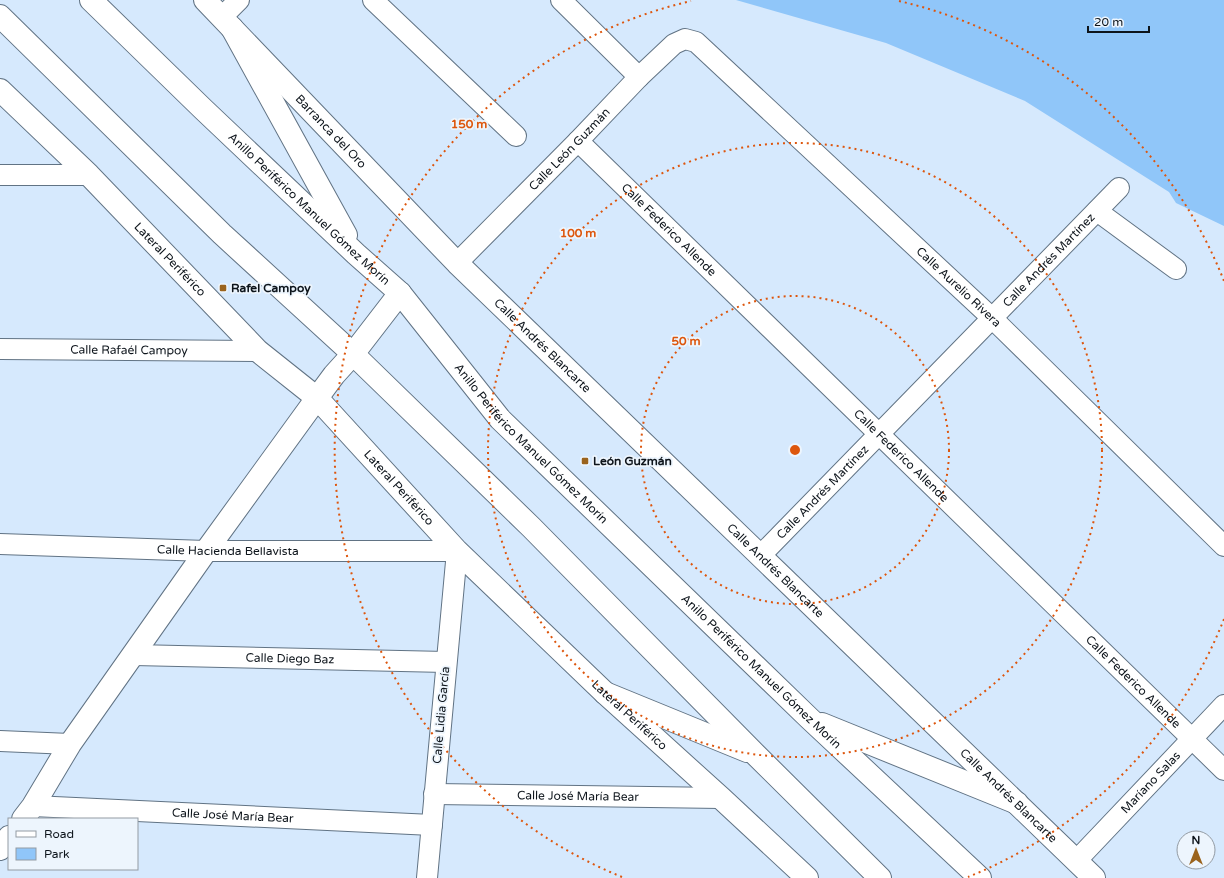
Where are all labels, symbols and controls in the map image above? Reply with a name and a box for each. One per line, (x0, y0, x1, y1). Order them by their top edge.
scale bar (1088, 8, 1149, 34)
text: 20 m (1094, 15, 1123, 29)
street label: Barranca del Oro (292, 92, 369, 171)
street label: Calle León Guzmán (526, 105, 613, 193)
text: 150 m (451, 117, 487, 131)
street label: Anillo Periférico Manuel Gómez Morín (225, 130, 393, 288)
street label: Calle Federico Allende (619, 180, 719, 279)
street label: Calle Andrés Martínez (1000, 210, 1098, 310)
street label: Lateral Periférico (131, 220, 209, 299)
text: 100 m (560, 226, 596, 240)
street label: Calle Aurelio Rivera (913, 244, 1004, 330)
place label: Rafel Campoy (231, 281, 311, 296)
marker: Rafel Campoy (218, 283, 228, 293)
street label: Calle Andrés Blancarte (491, 296, 594, 396)
text: 50 m (671, 334, 701, 348)
street label: Calle Rafaél Campoy (70, 343, 188, 357)
street label: Anillo Periférico Manuel Gómez Morín (452, 361, 611, 527)
street label: Calle Federico Allende (851, 406, 952, 505)
street label: Calle Andrés Martínez (774, 442, 871, 542)
centre of rings (788, 443, 802, 457)
street label: Lateral Periférico (361, 447, 437, 528)
place label: León Guzmán (593, 454, 672, 468)
marker: León Guzmán (580, 456, 590, 466)
street label: Calle Andrés Blancarte (724, 521, 827, 621)
street label: Calle Hacienda Bellavista (157, 542, 299, 558)
street label: Anillo Periférico Manuel Gómez Morín (679, 591, 844, 751)
street label: Calle Federico Allende (1083, 632, 1184, 731)
street label: Calle Diego Baz (245, 651, 335, 666)
street label: Calle Lidia García (430, 666, 452, 764)
street label: Lateral Periférico (589, 677, 670, 753)
street label: Calle Andrés Blancarte (957, 746, 1060, 846)
street label: Maríano Salas (1118, 748, 1183, 816)
street label: Calle José María Bear (517, 788, 639, 804)
street label: Calle José María Bear (172, 806, 294, 825)
legend (8, 818, 138, 870)
text: Road (44, 827, 74, 841)
north arrow (1176, 830, 1216, 870)
text: N (1192, 834, 1200, 847)
text: Park (44, 847, 70, 861)

